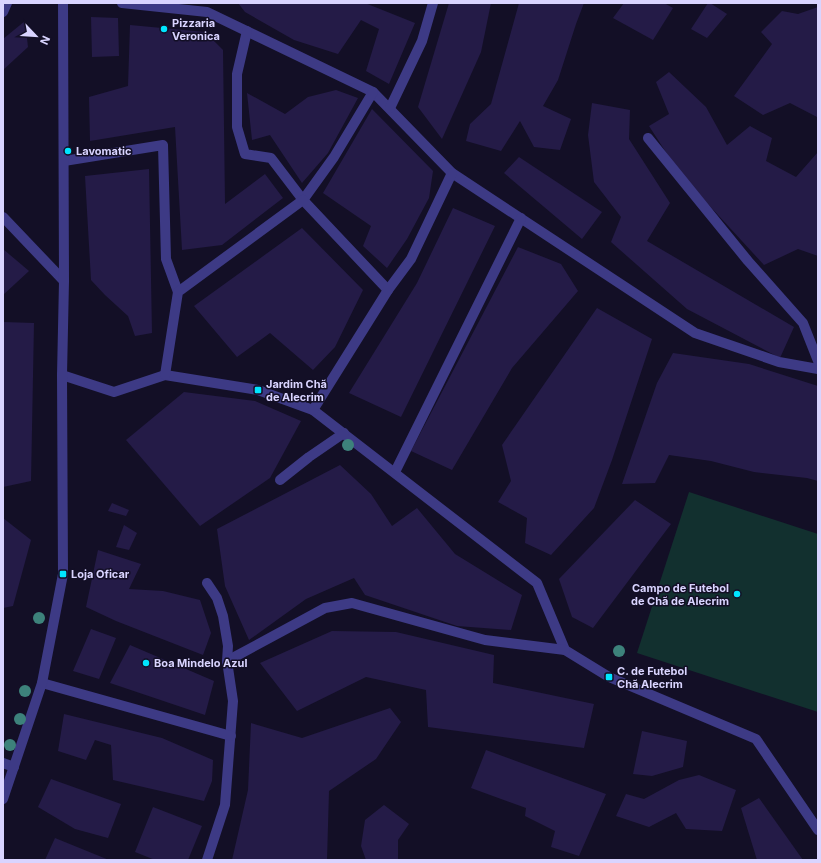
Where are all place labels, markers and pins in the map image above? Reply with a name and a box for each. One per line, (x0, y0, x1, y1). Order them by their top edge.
place label: Pizzaria Veronica (172, 16, 220, 43)
marker: Pizzaria Veronica (159, 24, 169, 34)
place label: Lavomatic (76, 144, 132, 158)
marker: Lavomatic (63, 146, 73, 156)
place label: Jardim Chã de Alecrim (266, 377, 327, 404)
marker: Jardim Chã de Alecrim (253, 385, 263, 395)
place label: Loja Oficar (71, 567, 130, 581)
marker: Loja Oficar (58, 569, 68, 579)
place label: Campo de Futebol de Chã de Alecrim (631, 581, 729, 608)
marker: Campo de Futebol de Chã de Alecrim (732, 589, 742, 599)
place label: Boa Mindelo Azul (154, 656, 247, 670)
marker: Boa Mindelo Azul (141, 658, 151, 668)
place label: C. de Futebol Chã Alecrim (617, 664, 687, 691)
marker: C. de Futebol Chã Alecrim (604, 672, 614, 682)

